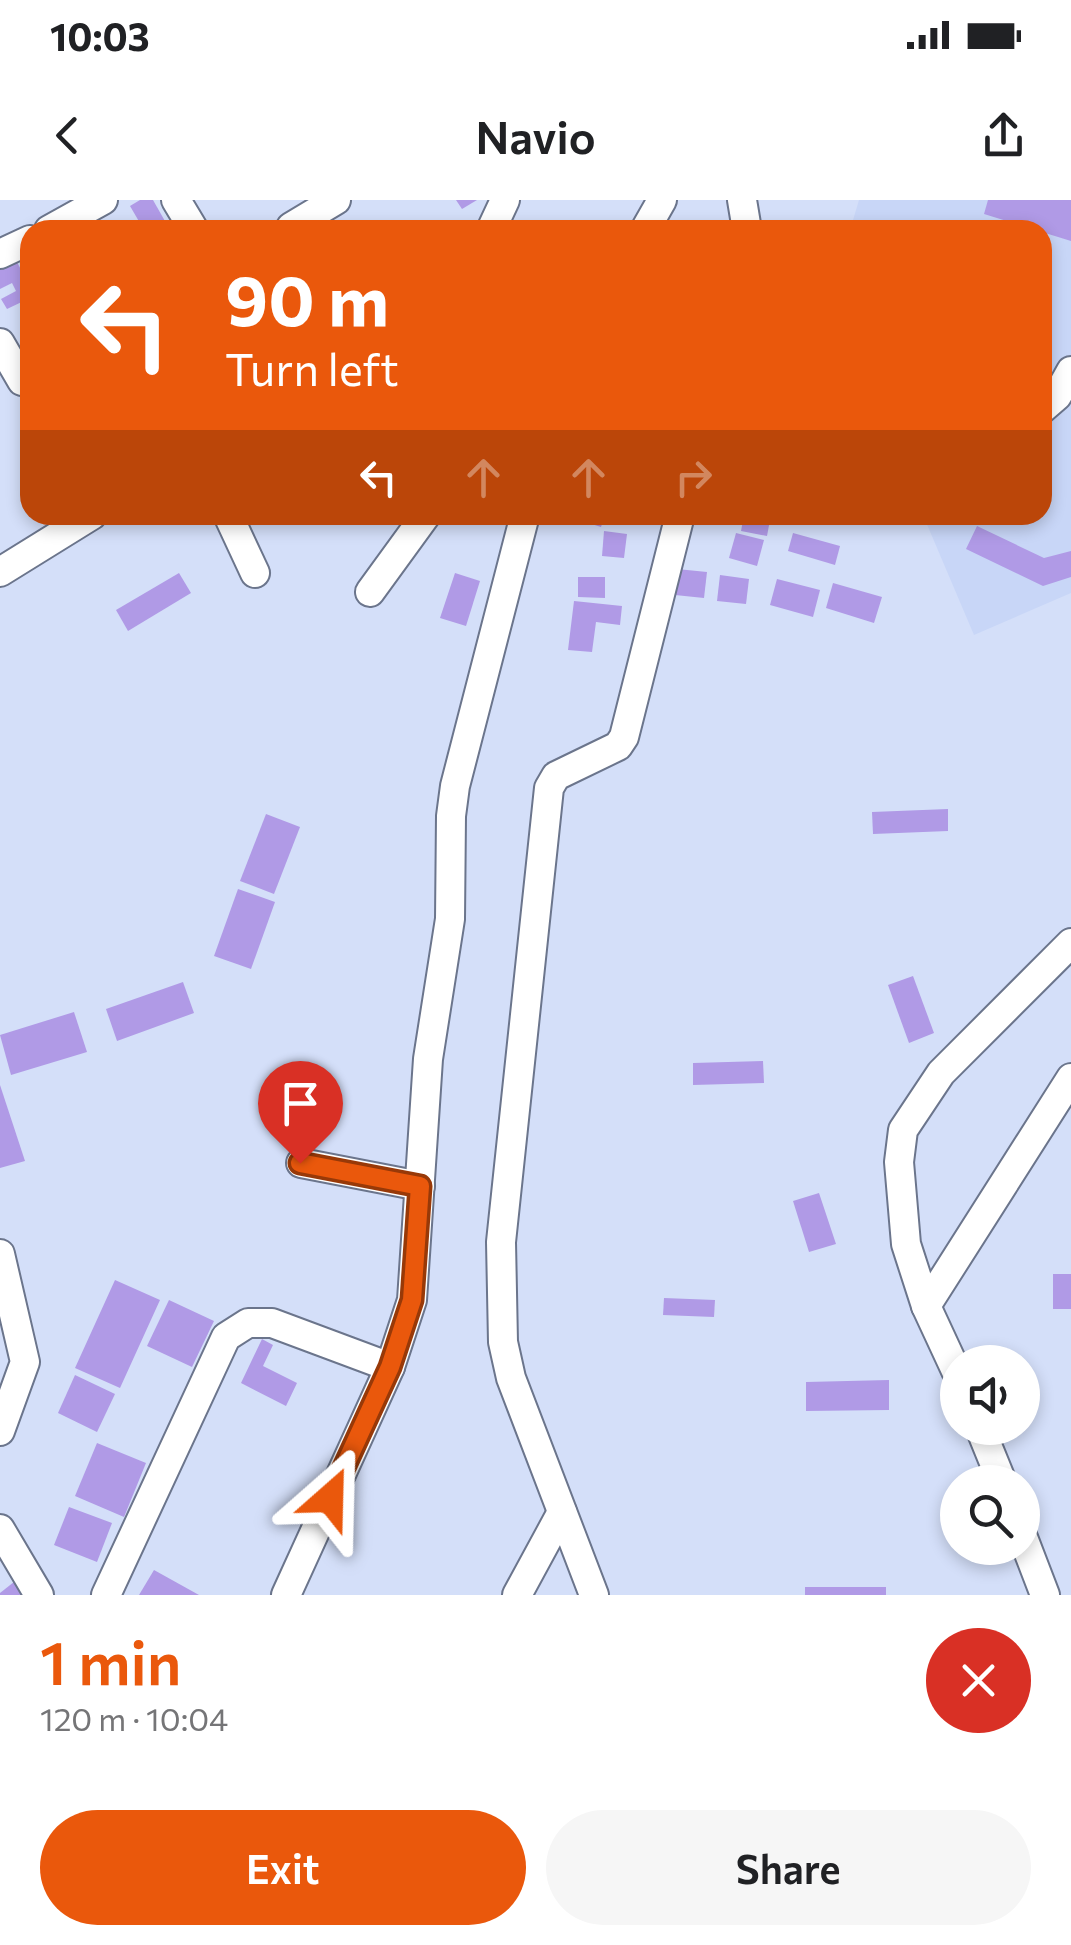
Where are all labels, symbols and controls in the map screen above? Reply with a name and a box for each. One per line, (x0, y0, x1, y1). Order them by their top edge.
text: 10:03 (50, 12, 150, 59)
icon: back (40, 108, 95, 163)
text: Navio (475, 108, 596, 163)
icon: share (976, 108, 1031, 163)
text: 90 m (225, 255, 389, 340)
icon: left (60, 260, 190, 390)
text: Turn left (225, 340, 399, 395)
icon: left (351, 450, 406, 505)
icon: ahead (456, 450, 511, 505)
icon: ahead (561, 450, 616, 505)
icon: right (666, 450, 721, 505)
pin (258, 1061, 343, 1164)
icon: arrive (273, 1076, 328, 1131)
map controls (940, 1345, 1040, 1565)
button: sound (940, 1345, 1040, 1445)
position arrow (278, 1446, 382, 1550)
button: search (940, 1465, 1040, 1565)
text: 1 min (40, 1624, 181, 1697)
button: close (926, 1628, 1031, 1733)
text: 120 m · 10:04 (40, 1698, 228, 1738)
button: Exit (40, 1810, 526, 1925)
button: Share (546, 1810, 1031, 1925)

